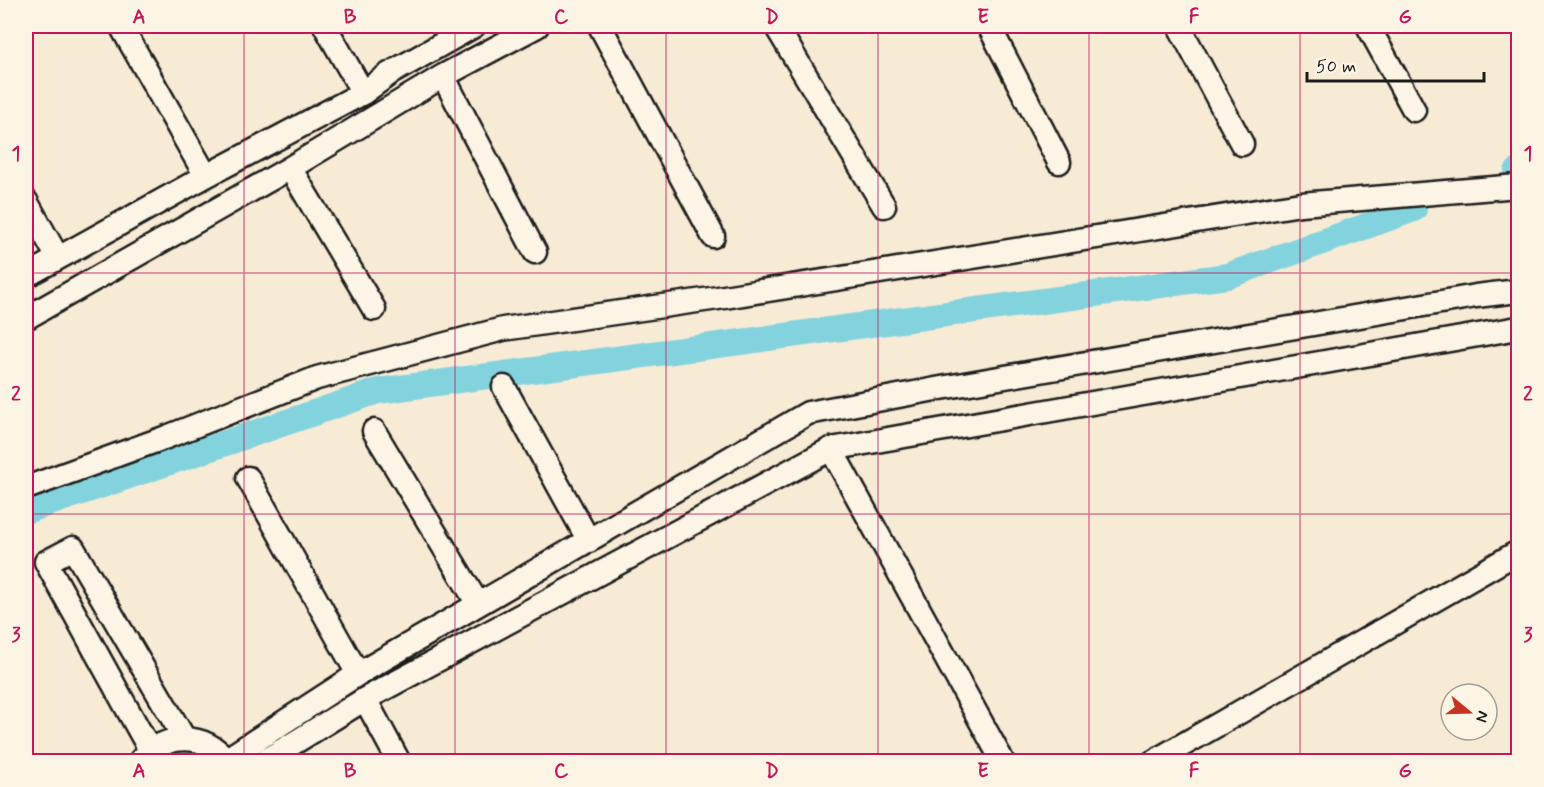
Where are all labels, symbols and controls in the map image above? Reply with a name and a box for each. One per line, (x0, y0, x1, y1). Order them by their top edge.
text: A (132, 4, 146, 31)
text: B (344, 4, 357, 31)
text: C (554, 4, 569, 31)
text: D (765, 4, 779, 31)
text: E (977, 4, 989, 31)
text: F (1189, 4, 1200, 31)
text: G (1398, 4, 1412, 31)
scale bar (1307, 45, 1484, 83)
text: 50 m (1316, 55, 1356, 79)
text: 1 (12, 141, 20, 168)
text: 1 (1524, 141, 1532, 168)
text: 2 (11, 381, 21, 408)
text: 2 (1523, 381, 1533, 408)
text: 3 (11, 622, 21, 649)
text: 3 (1523, 622, 1533, 649)
north arrow (1439, 682, 1499, 742)
text: N (1470, 708, 1493, 725)
text: A (132, 758, 146, 785)
text: B (344, 758, 357, 785)
text: C (554, 758, 569, 785)
text: D (765, 758, 779, 785)
text: E (977, 758, 989, 785)
text: F (1189, 758, 1200, 785)
text: G (1398, 758, 1412, 785)

